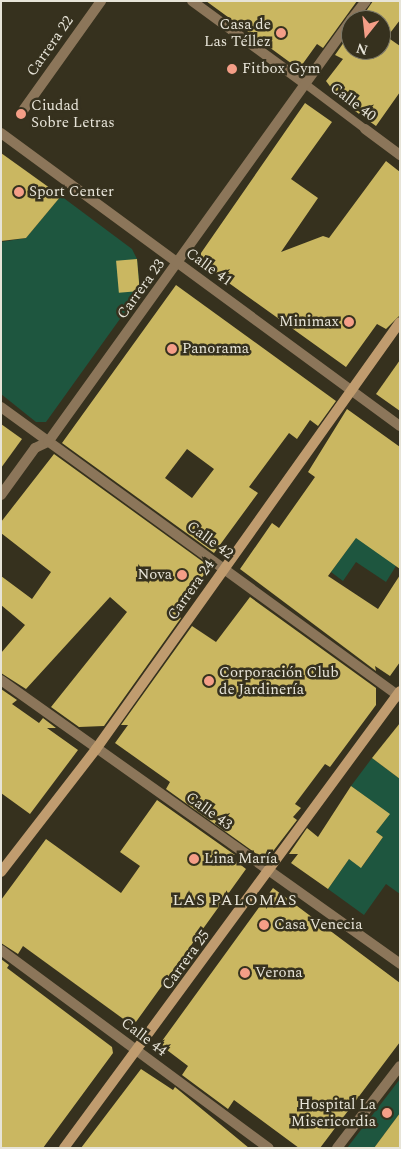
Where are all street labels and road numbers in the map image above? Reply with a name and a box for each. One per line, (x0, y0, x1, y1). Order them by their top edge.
street label: Carrera 22 (23, 12, 77, 80)
street label: Calle 40 (326, 79, 380, 125)
street label: Calle 41 (182, 244, 236, 290)
street label: Carrera 23 (113, 256, 169, 322)
street label: Calle 42 (183, 517, 237, 563)
street label: Carrera 24 (164, 556, 218, 624)
street label: Calle 43 (182, 788, 236, 834)
street label: Carrera 25 (158, 927, 214, 993)
street label: Calle 44 (117, 1014, 171, 1060)

